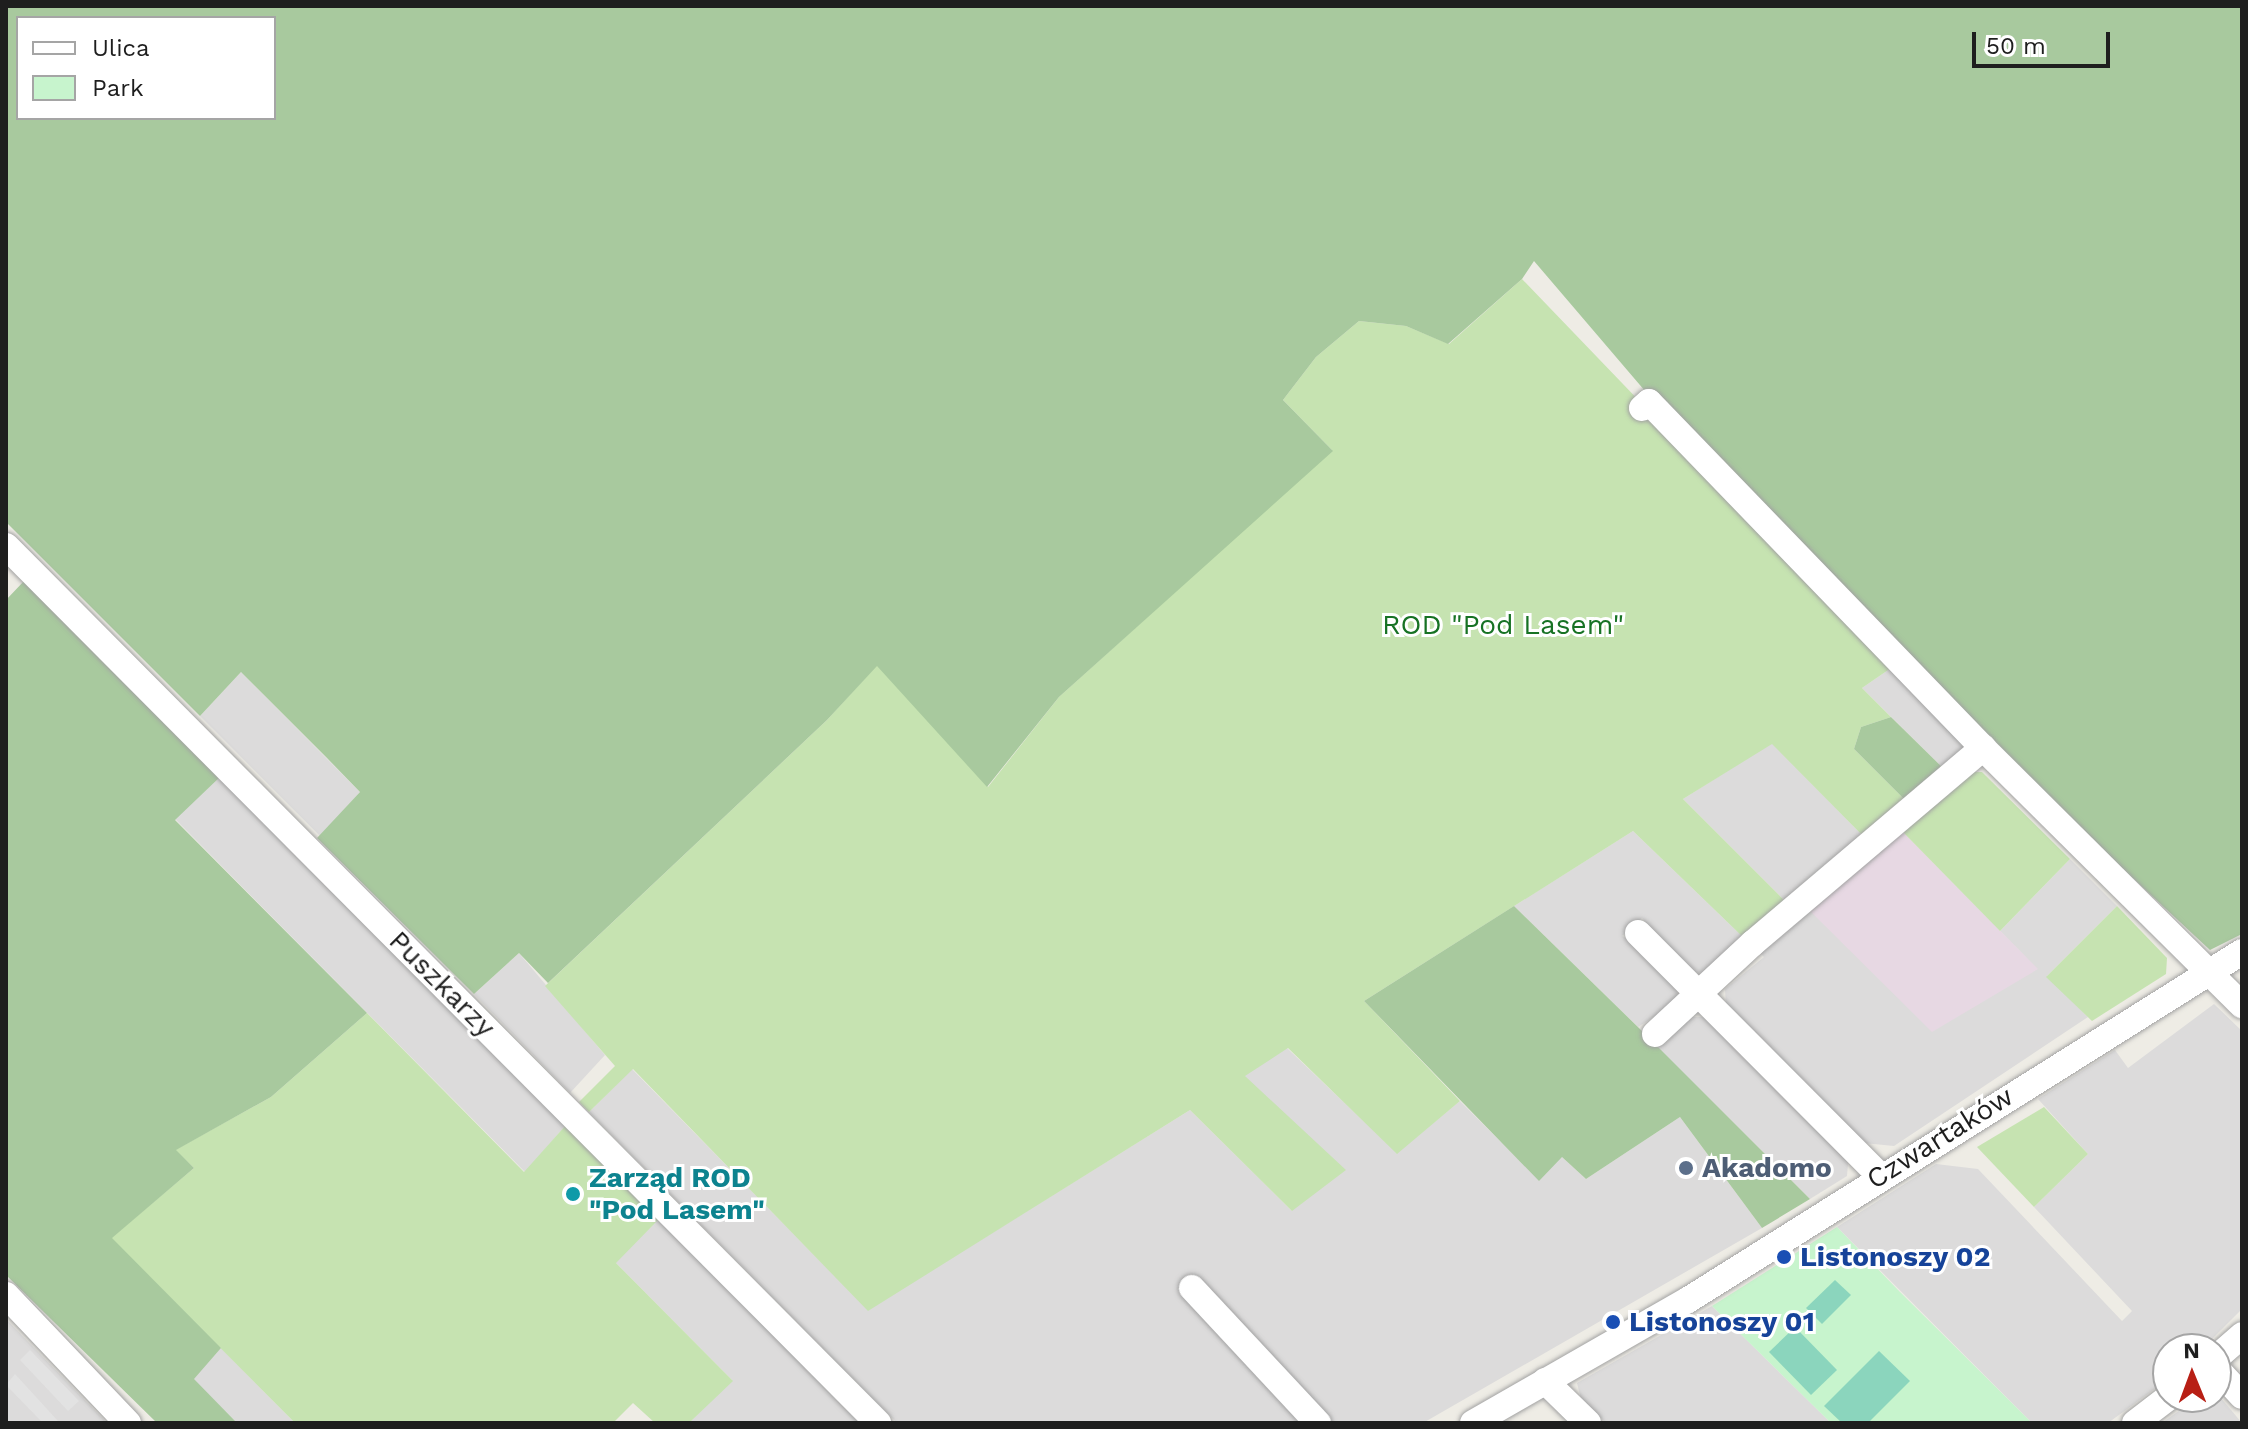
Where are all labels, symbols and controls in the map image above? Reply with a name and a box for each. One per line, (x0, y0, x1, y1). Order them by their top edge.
legend (16, 16, 276, 120)
scale bar (1976, 16, 2114, 66)
text: 50 m (1986, 32, 2046, 60)
text: Ulica (92, 34, 150, 62)
text: Park (92, 74, 144, 102)
park label: ROD "Pod Lasem" (1382, 608, 1624, 642)
street label: Puszkarzy (382, 924, 502, 1044)
street label: Czwartaków (1861, 1080, 2019, 1196)
place label: Akadomo (1702, 1151, 1832, 1185)
marker: Akadomo (1677, 1159, 1695, 1177)
place label: Zarząd ROD "Pod Lasem" (589, 1161, 765, 1227)
marker: Zarząd ROD "Pod Lasem" (564, 1185, 582, 1203)
place label: Listonoszy 02 (1800, 1240, 1991, 1274)
marker: Listonoszy 02 (1775, 1248, 1793, 1266)
place label: Listonoszy 01 (1629, 1305, 1815, 1339)
marker: Listonoszy 01 (1604, 1313, 1622, 1331)
north arrow (2152, 1333, 2232, 1413)
text: N (2183, 1338, 2200, 1363)

